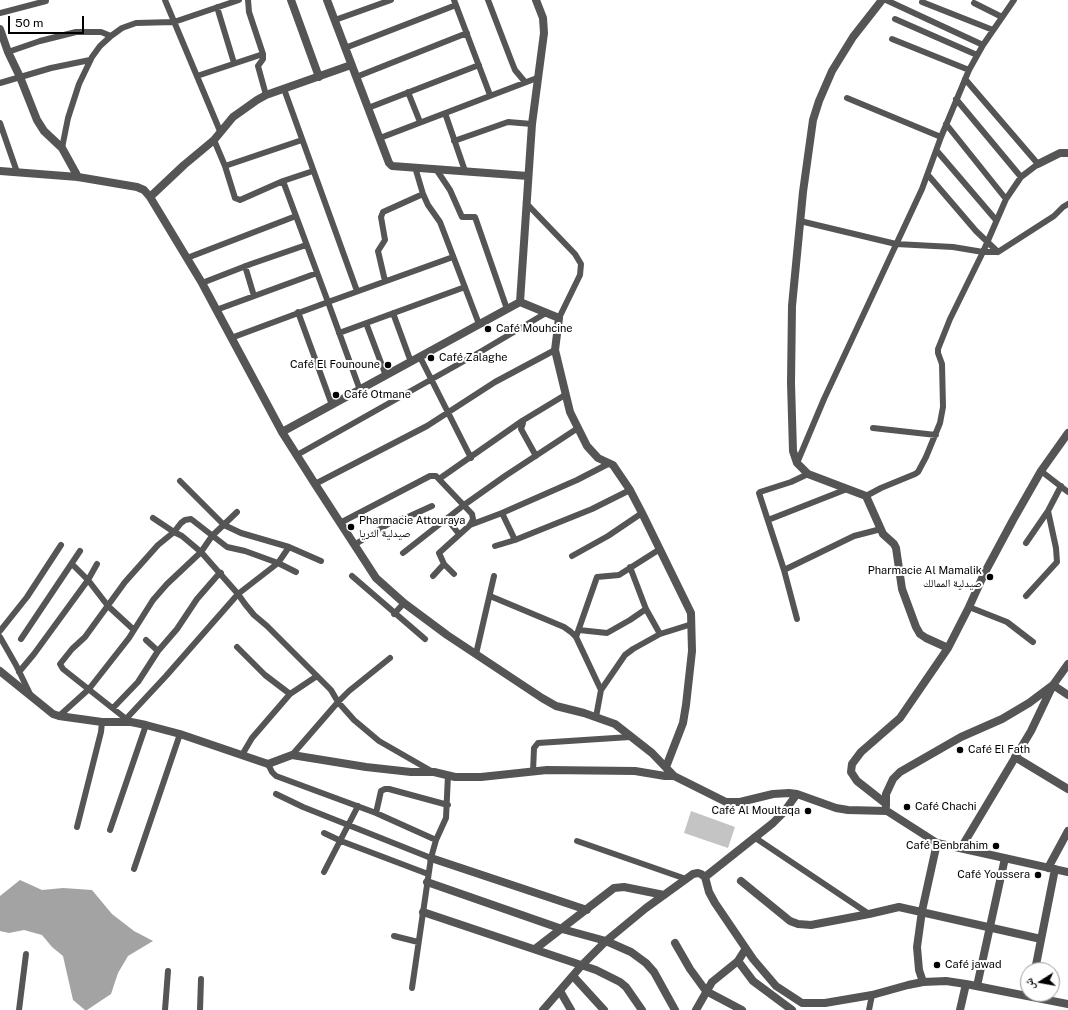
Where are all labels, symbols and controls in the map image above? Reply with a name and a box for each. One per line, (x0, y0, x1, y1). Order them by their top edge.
scale bar (10, 8, 86, 34)
text: 50 m (15, 16, 43, 30)
place label: Café Mouhcine (496, 322, 573, 336)
marker: Café Mouhcine (483, 324, 493, 334)
place label: Café Zalaghe (439, 351, 508, 365)
marker: Café Zalaghe (426, 353, 436, 363)
place label: Café El Founoune (290, 358, 380, 372)
marker: Café El Founoune (383, 360, 393, 370)
place label: Café Otmane (344, 388, 411, 402)
marker: Café Otmane (331, 390, 341, 400)
place label: Pharmacie Attouraya صيدلية الثريا (359, 514, 465, 540)
marker: Pharmacie Attouraya صيدلية الثريا (346, 522, 356, 532)
place label: Pharmacie Al Mamalik صيدلية الممالك (868, 564, 982, 590)
marker: Pharmacie Al Mamalik صيدلية الممالك (985, 572, 995, 582)
place label: Café El Fath (968, 743, 1030, 757)
marker: Café El Fath (955, 745, 965, 755)
place label: Café Chachi (915, 800, 977, 814)
marker: Café Chachi (902, 802, 912, 812)
place label: Café Al Moultaqa (711, 804, 800, 818)
marker: Café Al Moultaqa (803, 806, 813, 816)
place label: Café Benbrahim (906, 839, 988, 853)
marker: Café Benbrahim (991, 841, 1001, 851)
place label: Café Youssera (957, 868, 1030, 882)
marker: Café Youssera (1033, 870, 1043, 880)
place label: Café jawad (945, 958, 1001, 972)
marker: Café jawad (932, 960, 942, 970)
north arrow (1020, 962, 1060, 1002)
text: ش (1022, 977, 1036, 991)

